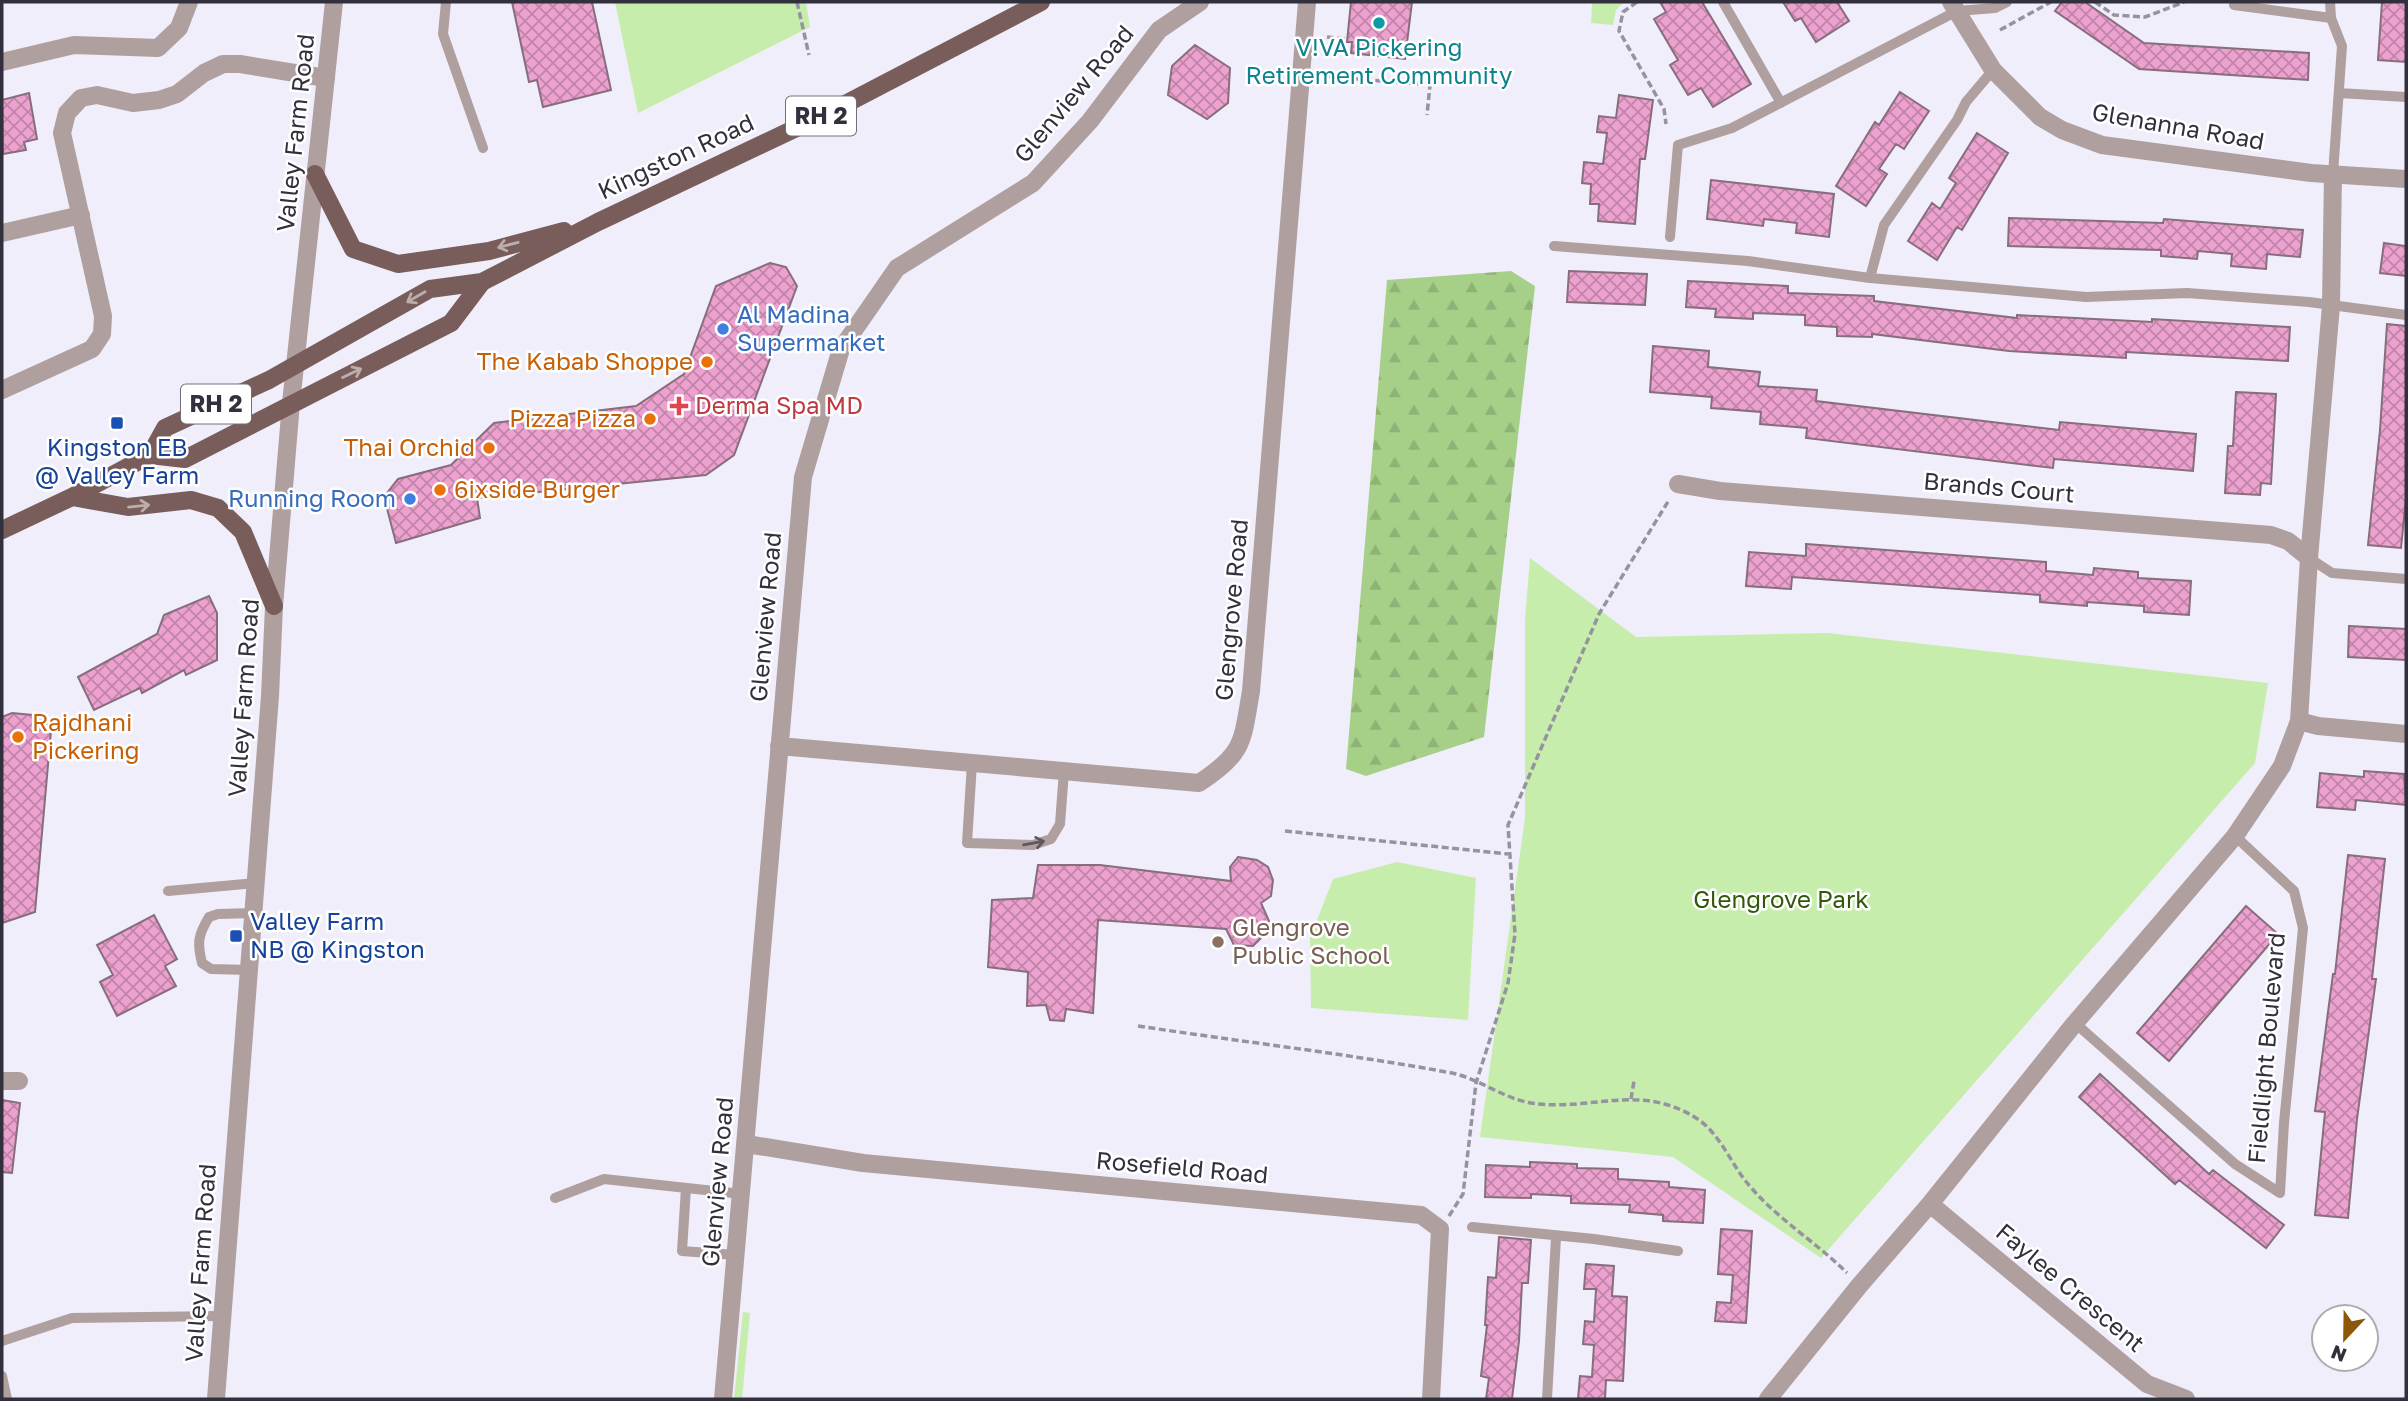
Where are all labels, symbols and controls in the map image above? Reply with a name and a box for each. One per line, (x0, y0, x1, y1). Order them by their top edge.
marker: V!VA Pickering Retirement Community (1371, 15, 1387, 31)
street label: Glenview Road (1007, 18, 1139, 168)
street label: Valley Farm Road (270, 32, 319, 233)
place label: V!VA Pickering Retirement Community (1246, 32, 1512, 89)
street label: Glenanna Road (2090, 96, 2267, 155)
road number: RH 2 (786, 97, 856, 136)
street label: Kingston Road (593, 107, 758, 204)
one-way arrow (497, 240, 519, 253)
one-way arrow (407, 290, 427, 304)
place label: Al Madina Supermarket (737, 299, 886, 356)
marker: Al Madina Supermarket (715, 321, 731, 337)
place label: The Kabab Shoppe (477, 346, 693, 375)
marker: The Kabab Shoppe (699, 354, 715, 370)
one-way arrow (341, 365, 362, 379)
road number: RH 2 (181, 384, 251, 424)
place label: Derma Spa MD (695, 390, 863, 419)
marker: Derma Spa MD (669, 396, 689, 416)
place label: Pizza Pizza (509, 403, 636, 432)
marker: Pizza Pizza (642, 411, 658, 427)
marker: Kingston EB @ Valley Farm (109, 415, 125, 431)
place label: Kingston EB @ Valley Farm (35, 432, 199, 489)
place label: Thai Orchid (343, 432, 475, 461)
marker: Thai Orchid (481, 440, 497, 456)
street label: Brands Court (1922, 465, 2076, 508)
place label: 6ixside Burger (454, 474, 620, 503)
marker: 6ixside Burger (432, 482, 448, 498)
place label: Running Room (228, 483, 396, 512)
marker: Running Room (402, 491, 418, 507)
one-way arrow (127, 499, 150, 512)
street label: Glengrove Road (1208, 518, 1253, 702)
street label: Glenview Road (743, 531, 786, 703)
street label: Valley Farm Road (221, 598, 264, 798)
place label: Rajdhani Pickering (32, 707, 140, 764)
marker: Rajdhani Pickering (10, 729, 26, 745)
one-way arrow (1023, 835, 1045, 848)
park label: Glengrove Park (1693, 884, 1869, 913)
place label: Valley Farm NB @ Kingston (250, 906, 425, 963)
place label: Glengrove Public School (1232, 912, 1390, 969)
marker: Valley Farm NB @ Kingston (228, 928, 244, 944)
street label: Fieldlight Boulevard (2241, 931, 2290, 1165)
marker: Glengrove Public School (1210, 934, 1226, 950)
street label: Glenview Road (695, 1096, 738, 1268)
street label: Rosefield Road (1095, 1145, 1270, 1188)
street label: Valley Farm Road (178, 1163, 221, 1363)
street label: Faylee Crescent (1991, 1216, 2151, 1357)
north arrow (2310, 1303, 2380, 1373)
text: N (2327, 1341, 2349, 1368)

